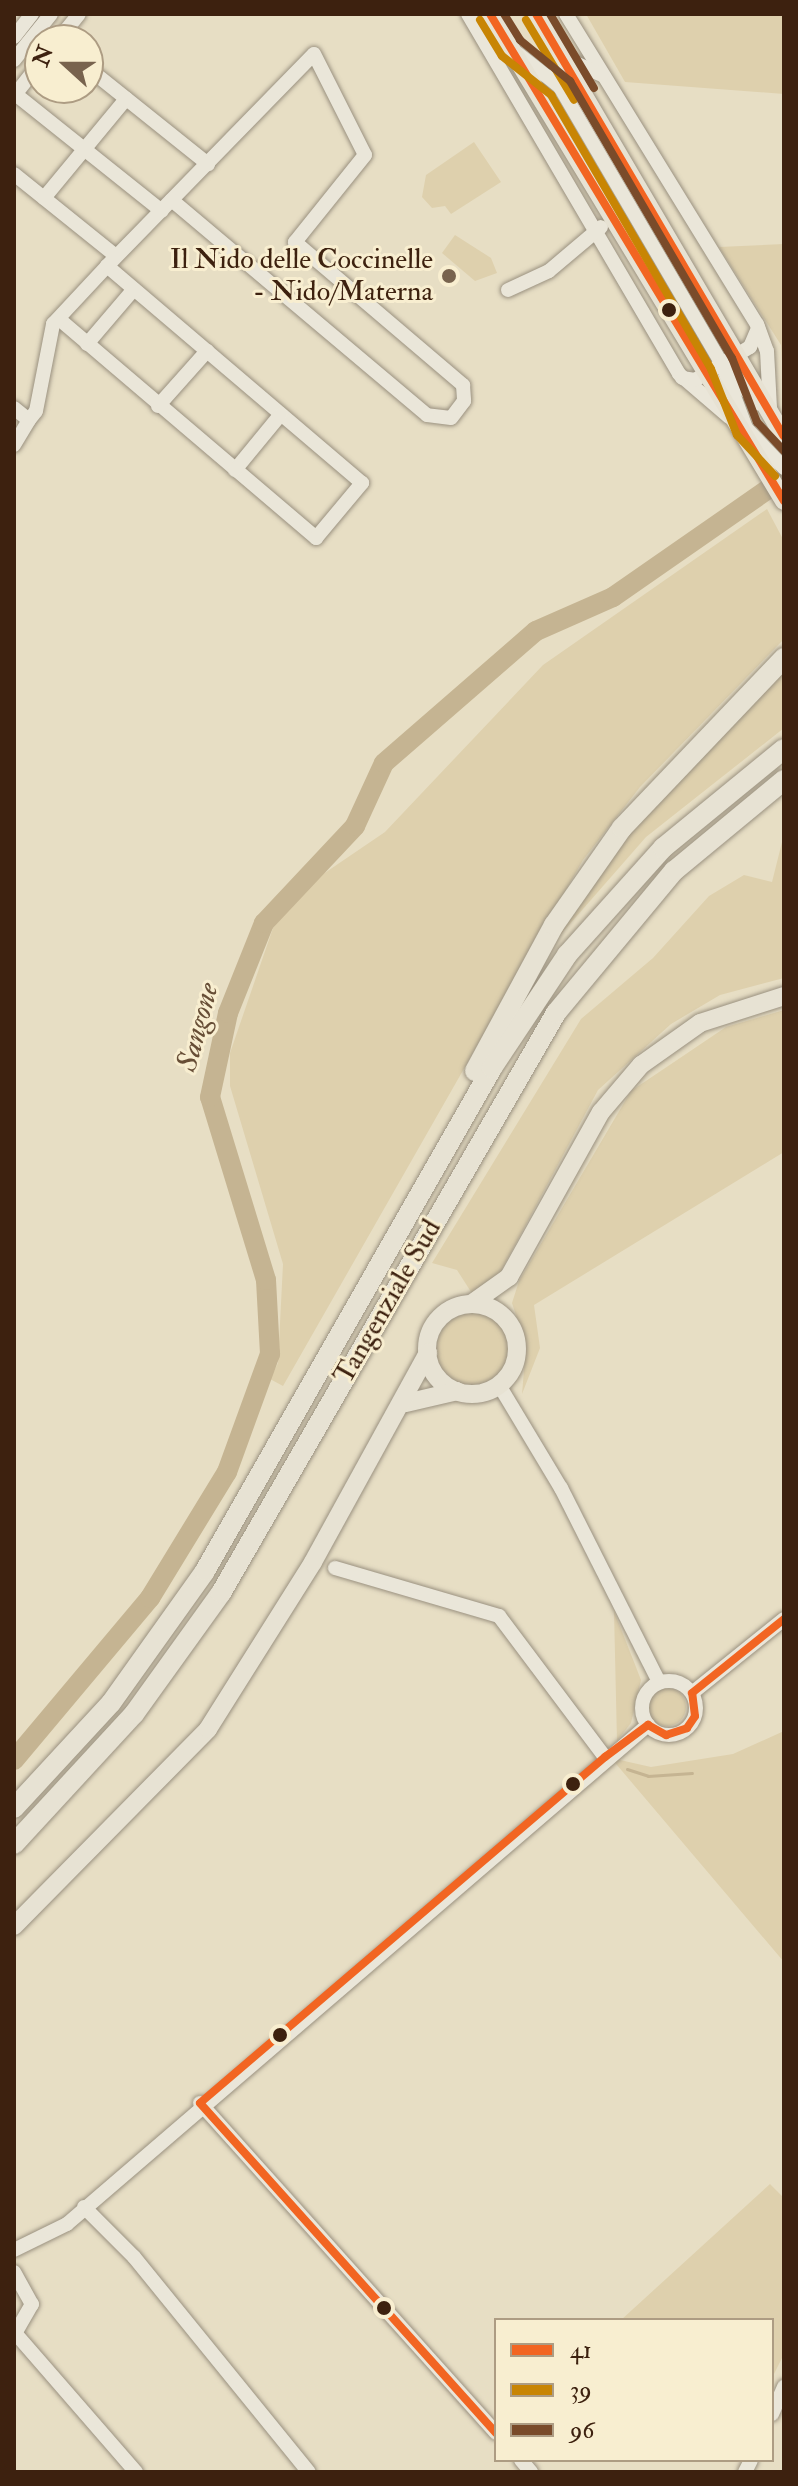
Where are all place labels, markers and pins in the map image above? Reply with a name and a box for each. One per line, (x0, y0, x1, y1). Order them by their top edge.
place label: Il Nido delle Coccinelle - Nido/Materna (170, 243, 433, 309)
marker: Il Nido delle Coccinelle - Nido/Materna (440, 267, 458, 285)
unlabelled marker (661, 302, 677, 318)
unlabelled marker (565, 1776, 581, 1792)
unlabelled marker (272, 2027, 288, 2043)
unlabelled marker (376, 2300, 392, 2316)

